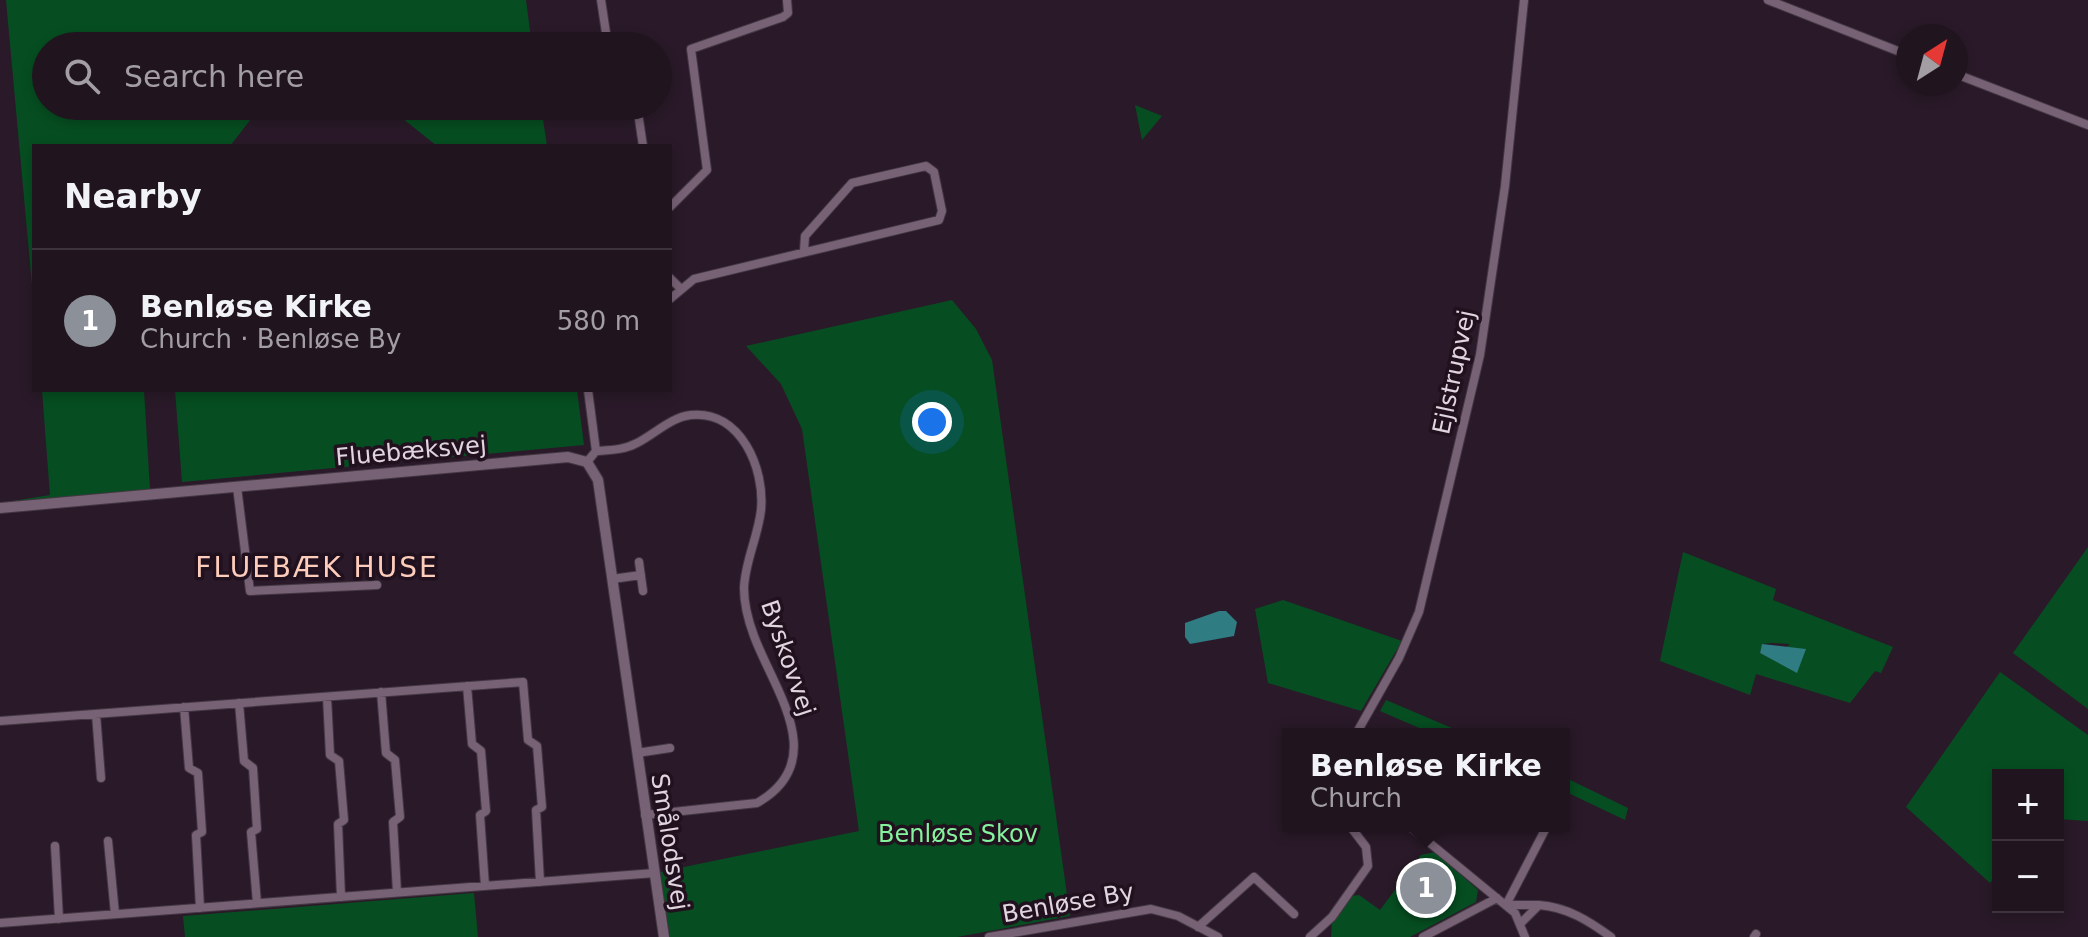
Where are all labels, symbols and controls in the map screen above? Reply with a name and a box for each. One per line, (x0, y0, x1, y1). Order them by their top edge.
north arrow (1896, 24, 1968, 96)
search box (32, 32, 672, 120)
icon: search (60, 54, 104, 98)
text: Search here (124, 59, 304, 94)
text: Nearby (64, 176, 202, 216)
text: Benløse Kirke (140, 289, 372, 324)
text: 1 (81, 306, 99, 336)
text: 580 m (557, 306, 640, 336)
street label: Ejlstrupvej (1427, 307, 1481, 437)
text: Church · Benløse By (140, 324, 401, 354)
your location (912, 402, 952, 442)
street label: Fluebæksvej (334, 430, 488, 472)
district label: FLUEBÆK HUSE (195, 551, 439, 584)
street label: Byskovvej (755, 596, 821, 720)
popup (1282, 728, 1570, 832)
text: Benløse Kirke (1310, 748, 1542, 783)
map controls (1992, 769, 2064, 913)
button: + (1992, 769, 2064, 841)
street label: Smålodsvej (645, 771, 696, 912)
text: Church (1310, 783, 1402, 813)
park label: Benløse Skov (878, 820, 1038, 848)
button: − (1992, 841, 2064, 913)
pin: 1 (1400, 858, 1452, 918)
street label: Benløse By (1000, 878, 1136, 928)

